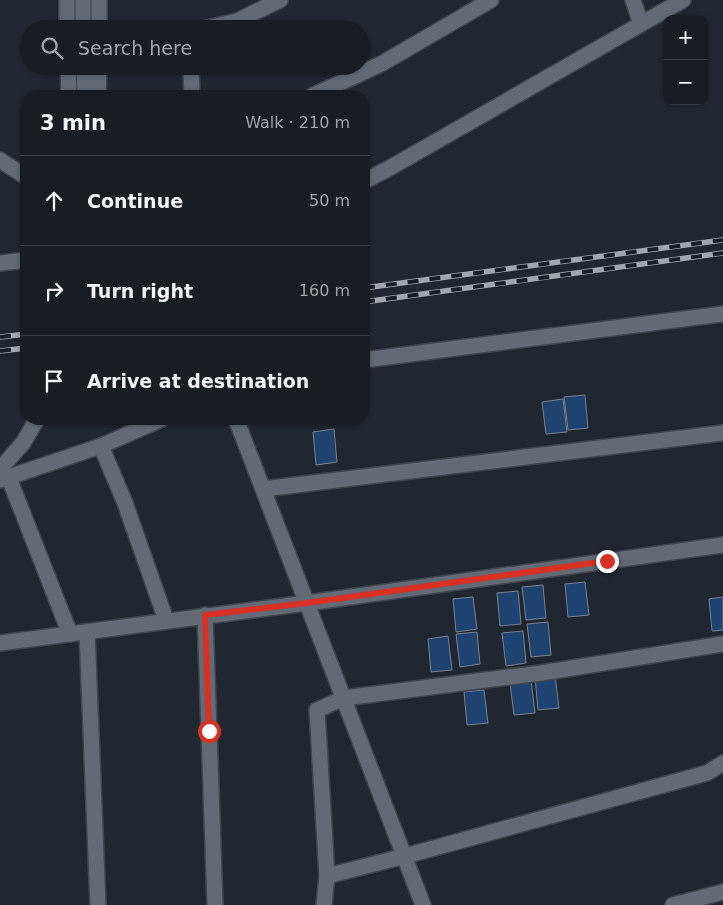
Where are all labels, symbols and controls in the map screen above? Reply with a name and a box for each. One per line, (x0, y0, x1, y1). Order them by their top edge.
map controls (663, 15, 708, 105)
button: + (663, 15, 708, 60)
search box (20, 20, 370, 75)
icon: search (38, 34, 66, 62)
text: Search here (78, 37, 192, 59)
button: − (663, 60, 708, 105)
text: 3 min (40, 111, 106, 135)
text: Walk · 210 m (245, 113, 350, 132)
icon: ahead (40, 187, 68, 215)
text: Continue (87, 190, 183, 212)
text: 50 m (309, 191, 350, 210)
icon: right (40, 277, 68, 305)
text: Turn right (87, 280, 193, 302)
text: 160 m (299, 281, 350, 300)
icon: arrive (40, 367, 68, 395)
text: Arrive at destination (87, 370, 309, 392)
route end (596, 550, 619, 573)
route start (198, 720, 221, 743)

